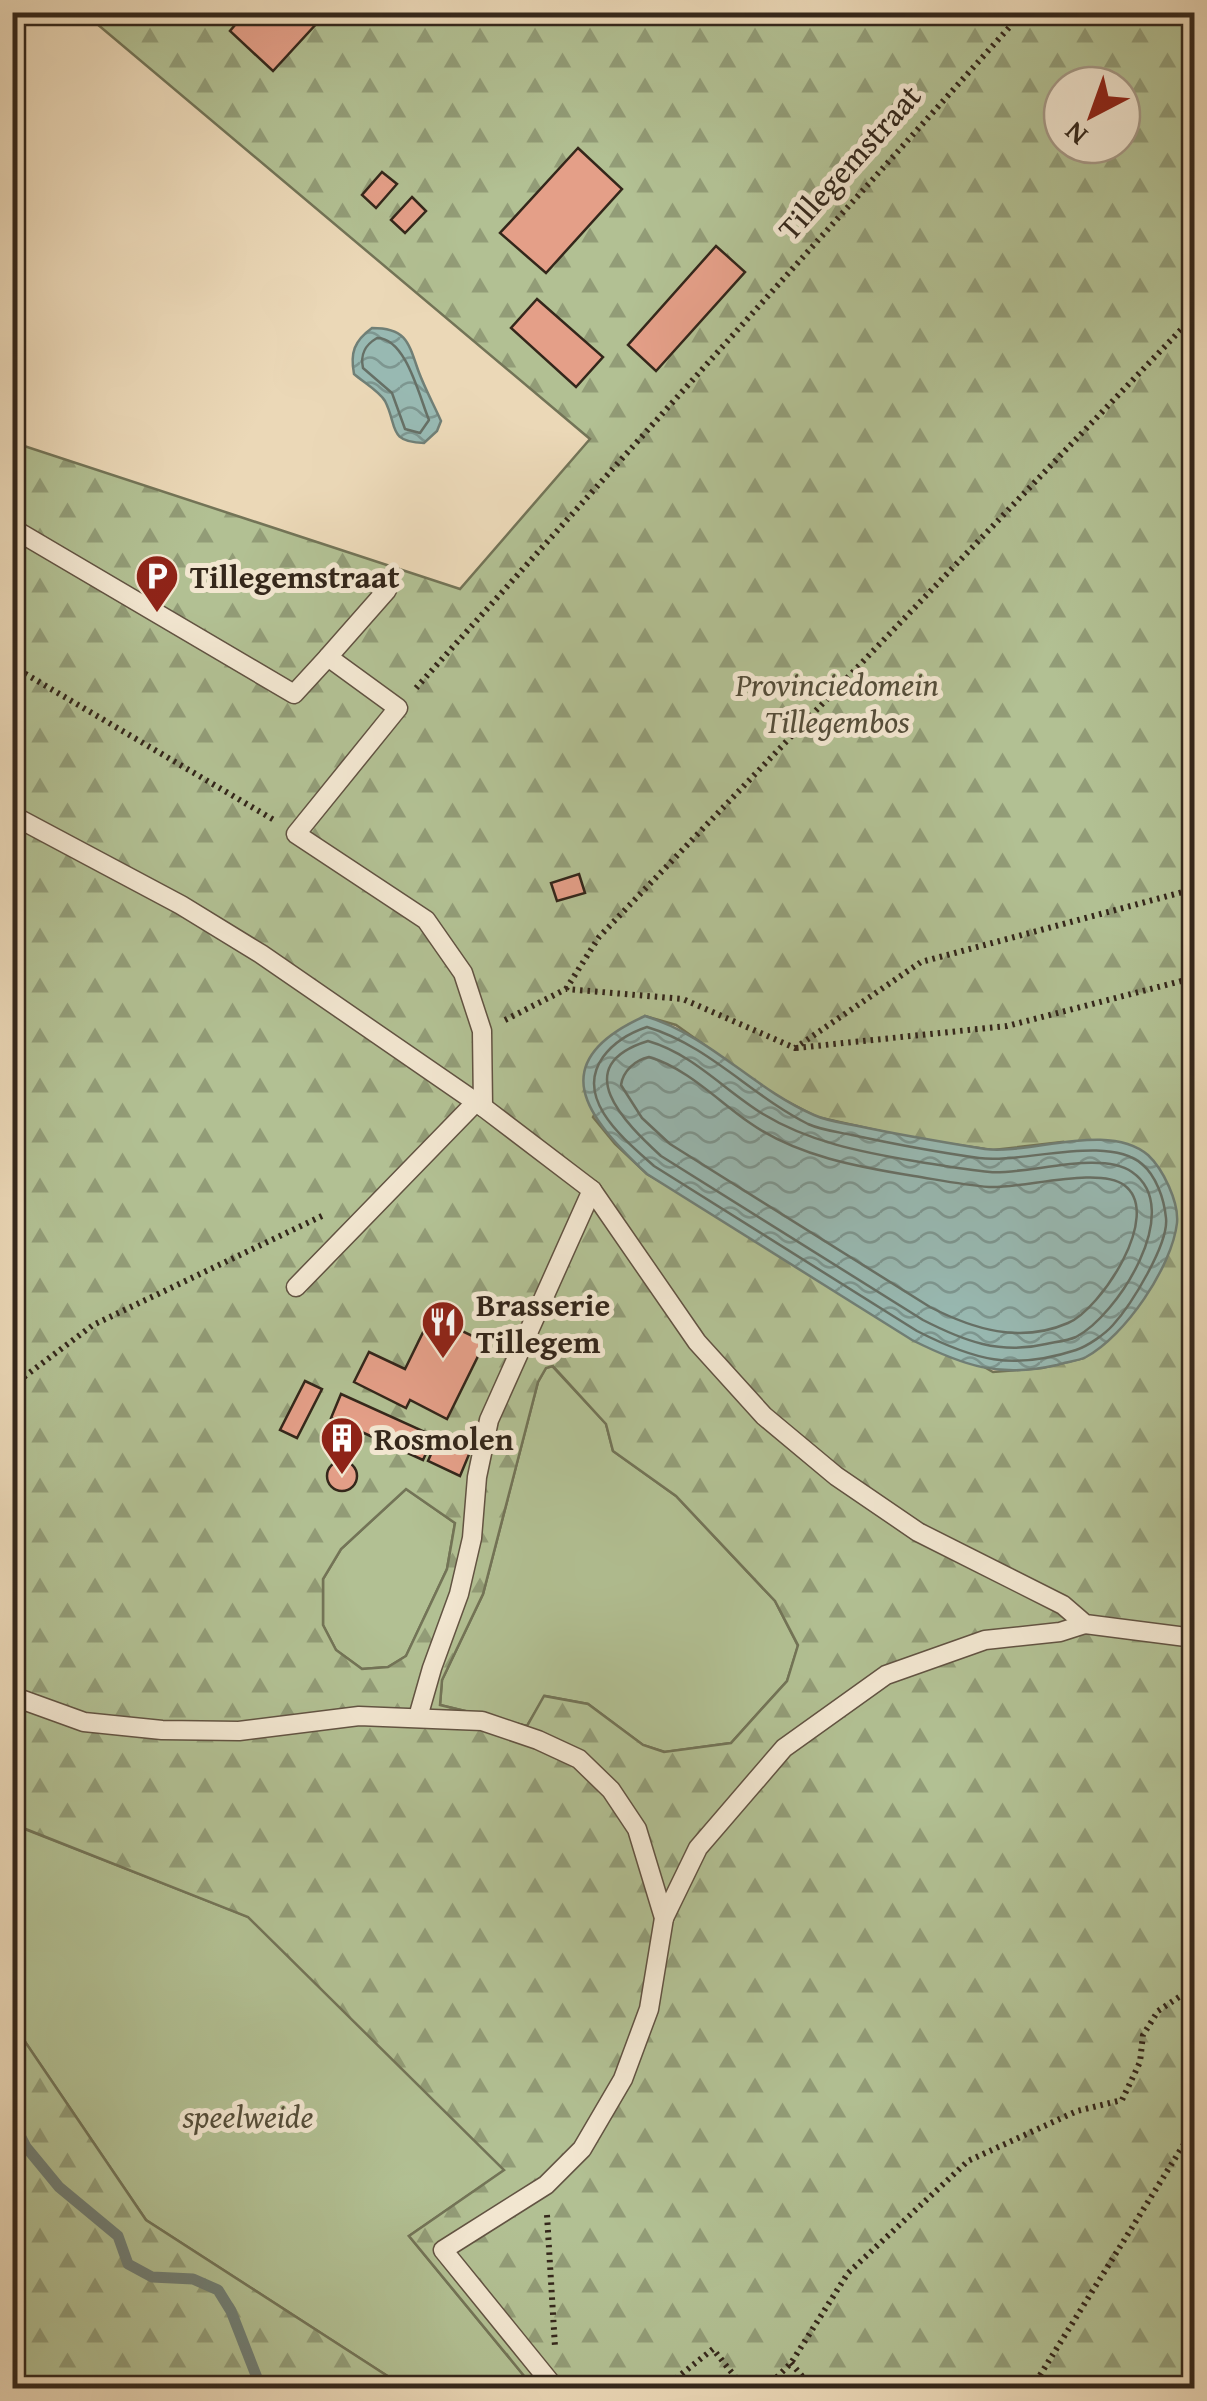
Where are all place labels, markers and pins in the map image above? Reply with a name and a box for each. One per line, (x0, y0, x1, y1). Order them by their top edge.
parking icon: Tillegemstraat (134, 553, 180, 614)
place label: Tillegemstraat (190, 553, 400, 600)
place label: Brasserie Tillegem (476, 1281, 610, 1365)
restaurant icon: Brasserie Tillegem (420, 1299, 466, 1360)
building icon: Rosmolen (319, 1415, 365, 1476)
place label: Rosmolen (374, 1415, 514, 1462)

